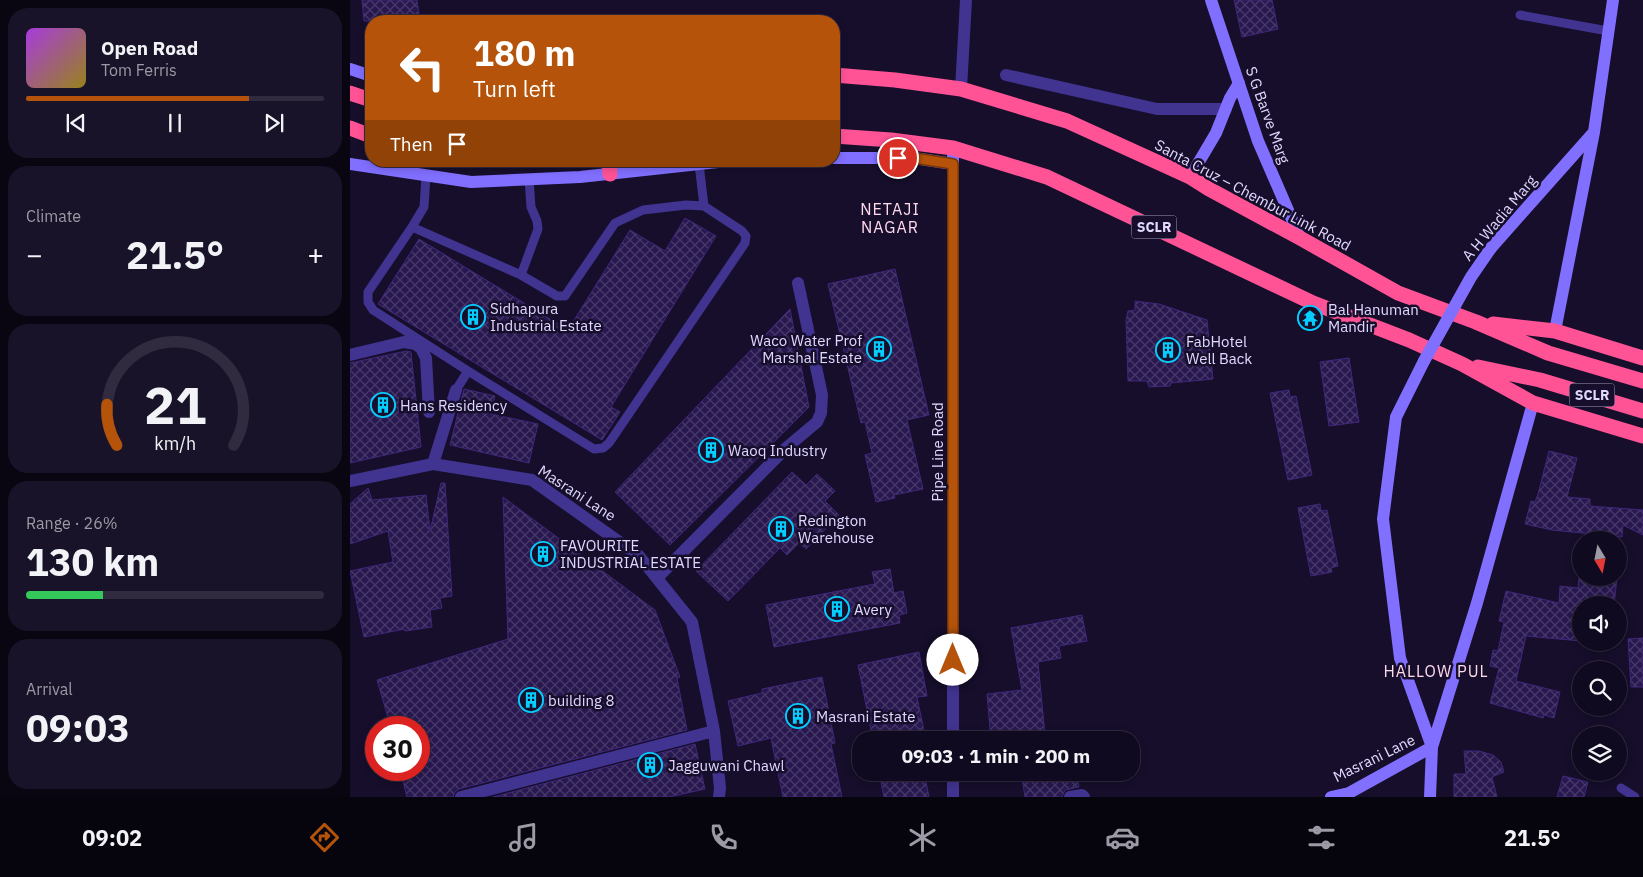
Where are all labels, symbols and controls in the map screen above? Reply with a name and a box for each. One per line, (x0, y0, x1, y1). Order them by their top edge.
text: 180 m (473, 30, 576, 76)
icon: left (390, 35, 455, 100)
text: Open Road (101, 36, 198, 60)
text: Tom Ferris (101, 60, 177, 80)
street label: S G Barve Marg (1242, 64, 1294, 166)
text: Turn left (473, 74, 556, 103)
icon: previous (62, 109, 90, 137)
icon: pause (161, 109, 189, 137)
icon: next (260, 109, 288, 137)
icon: arrive (443, 130, 471, 158)
text: Then (390, 132, 433, 156)
street label: Santa Cruz – Chembur Link Road (1152, 135, 1354, 255)
pin (877, 137, 919, 179)
icon: arrive (884, 144, 912, 172)
street label: A H Wadia Marg (1458, 171, 1540, 265)
district label: NETAJI NAGAR (860, 199, 920, 237)
text: Climate (26, 206, 81, 226)
road number: SCLR (1132, 216, 1176, 238)
text: 21.5° (126, 230, 224, 279)
text: − (26, 236, 43, 273)
text: + (307, 236, 324, 273)
place label: Sidhapura Industrial Estate (490, 299, 602, 335)
place label: Bal Hanuman Mandir (1328, 300, 1419, 336)
building icon: Sidhapura Industrial Estate (460, 304, 486, 330)
temple icon: Bal Hanuman Mandir (1297, 305, 1323, 331)
place label: Waco Water Prof Marshal Estate (750, 331, 862, 367)
place label: FabHotel Well Back (1186, 332, 1252, 368)
building icon: Waco Water Prof Marshal Estate (866, 336, 892, 362)
building icon: FabHotel Well Back (1155, 337, 1181, 363)
text: 21 (144, 371, 206, 438)
road number: SCLR (1570, 384, 1614, 406)
building icon: Hans Residency (370, 392, 396, 418)
place label: Hans Residency (400, 396, 508, 415)
street label: Pipe Line Road (928, 402, 947, 502)
text: km/h (154, 432, 196, 455)
building icon: Waoq Industry (698, 437, 724, 463)
place label: Waoq Industry (728, 441, 828, 460)
street label: Masrani Lane (534, 461, 620, 525)
place label: Redington Warehouse (798, 511, 874, 547)
text: Range · 26% (26, 513, 118, 533)
building icon: Redington Warehouse (768, 516, 794, 542)
north arrow (1572, 531, 1628, 586)
map controls (1572, 531, 1627, 781)
place label: FAVOURITE INDUSTRIAL ESTATE (560, 536, 701, 572)
text: 130 km (26, 537, 159, 586)
building icon: FAVOURITE INDUSTRIAL ESTATE (530, 541, 556, 567)
building icon: Avery (824, 596, 850, 622)
button: sound (1572, 596, 1627, 651)
place label: Avery (854, 600, 892, 619)
position arrow (926, 633, 978, 685)
district label: HALLOW PUL (1383, 661, 1489, 681)
button: search (1572, 661, 1627, 716)
text: Arrival (26, 679, 73, 699)
building icon: building 8 (518, 687, 544, 713)
place label: building 8 (548, 691, 614, 710)
text: 09:03 (26, 703, 130, 752)
building icon: Masrani Estate (785, 703, 811, 729)
place label: Masrani Estate (816, 707, 915, 726)
speed limit sign: 30 (365, 716, 430, 781)
button: layers (1572, 726, 1627, 781)
street label: Masrani Lane (1330, 730, 1418, 786)
text: 09:03 · 1 min · 200 m (902, 744, 1090, 768)
building icon: Jagguwani Chawl (637, 752, 663, 778)
place label: Jagguwani Chawl (668, 756, 785, 775)
icon: directions (307, 820, 342, 855)
icon: music (506, 820, 541, 855)
icon: phone (706, 820, 741, 855)
icon: climate (905, 820, 940, 855)
icon: car (1105, 820, 1140, 855)
icon: filters (1304, 820, 1339, 855)
text: 09:02 (82, 823, 142, 852)
text: 21.5° (1504, 823, 1561, 852)

